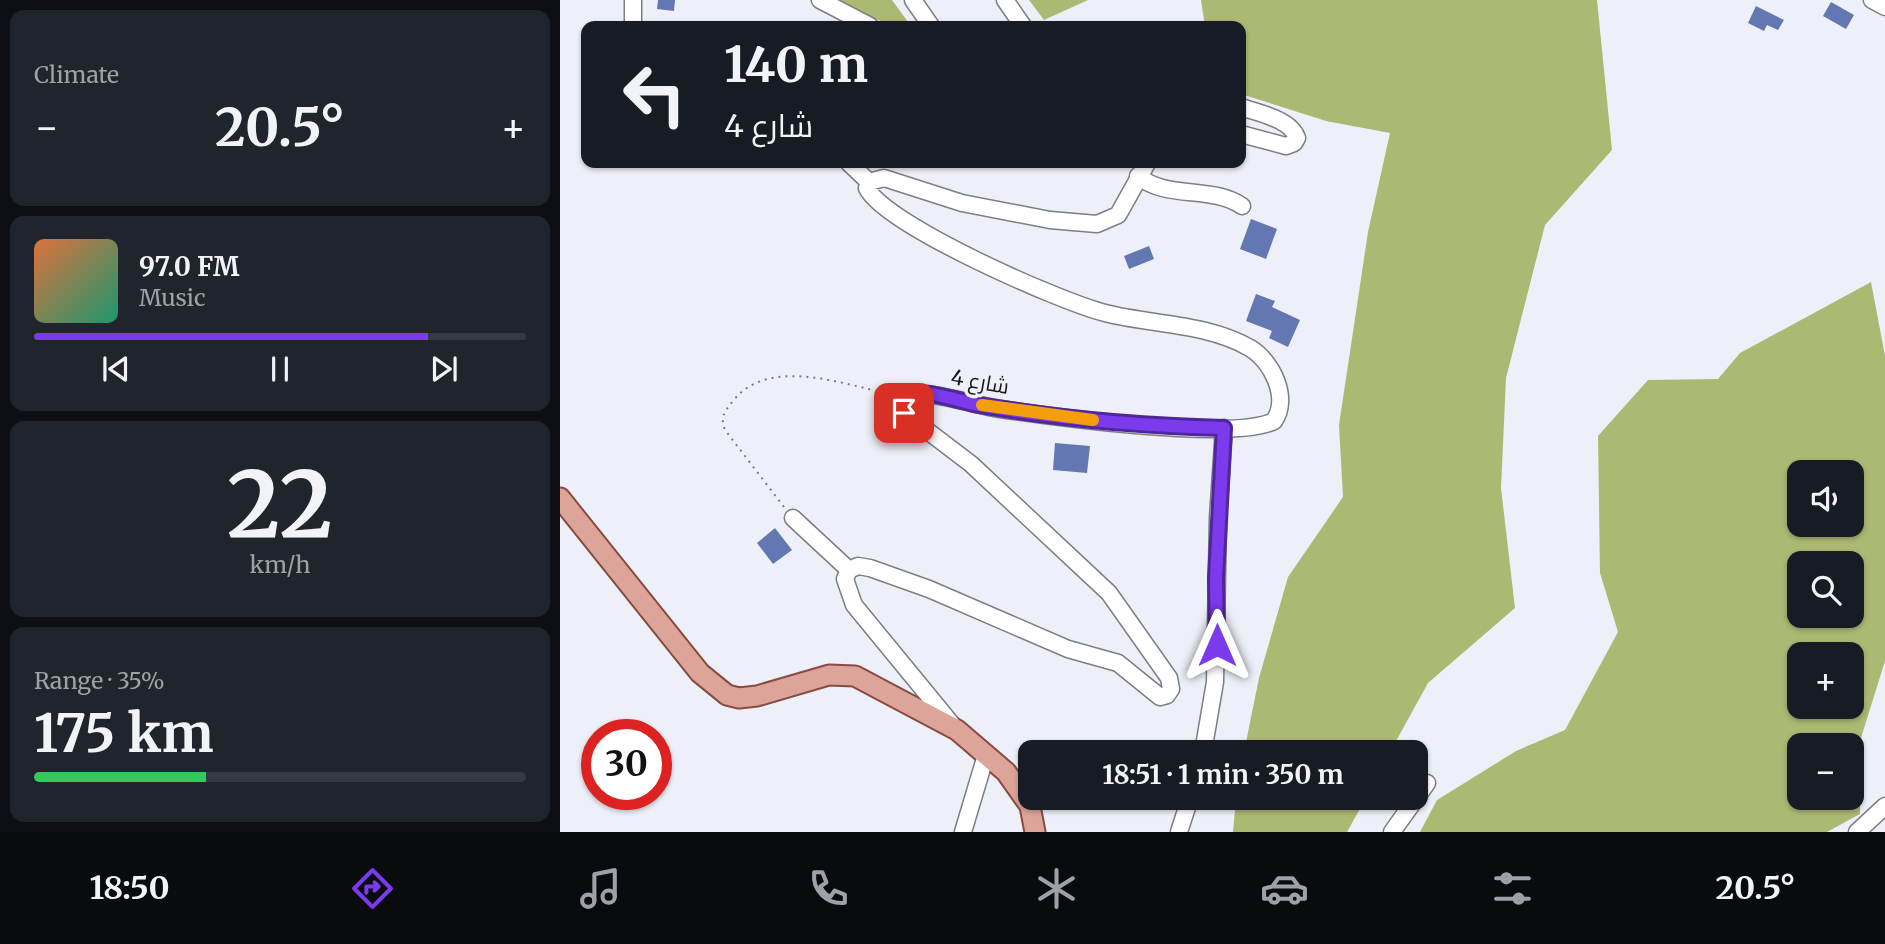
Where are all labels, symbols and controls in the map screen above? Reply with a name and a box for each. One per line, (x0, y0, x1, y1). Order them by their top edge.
text: 140 m (724, 34, 868, 95)
icon: left (609, 49, 700, 140)
text: Climate (34, 60, 119, 89)
text: 20.5° (215, 95, 345, 160)
text: − (34, 104, 59, 151)
text: + (501, 104, 526, 151)
text: شارع 4 (724, 106, 813, 146)
text: 97.0 FM (139, 250, 239, 283)
text: Music (139, 283, 206, 312)
icon: previous (97, 350, 135, 388)
icon: pause (261, 350, 299, 388)
icon: next (425, 350, 463, 388)
street label: شارع 4 (949, 363, 1011, 401)
pin (874, 383, 934, 443)
icon: arrive (885, 394, 923, 432)
text: 22 (227, 447, 333, 562)
map controls (1787, 460, 1864, 810)
button: sound (1787, 460, 1864, 537)
text: km/h (250, 550, 310, 579)
button: search (1787, 551, 1864, 628)
position arrow (1180, 608, 1254, 682)
button: + (1787, 642, 1864, 719)
text: Range · 35% (34, 666, 165, 695)
text: 175 km (34, 701, 213, 766)
speed limit sign: 30 (581, 719, 672, 810)
button: − (1787, 733, 1864, 810)
text: 18:51 · 1 min · 350 m (1102, 758, 1344, 791)
icon: directions (348, 864, 397, 913)
icon: music (576, 864, 625, 913)
icon: phone (804, 864, 853, 913)
icon: climate (1032, 864, 1081, 913)
icon: car (1260, 864, 1309, 913)
icon: filters (1488, 864, 1537, 913)
text: 18:50 (89, 868, 170, 908)
text: 20.5° (1716, 868, 1795, 908)

